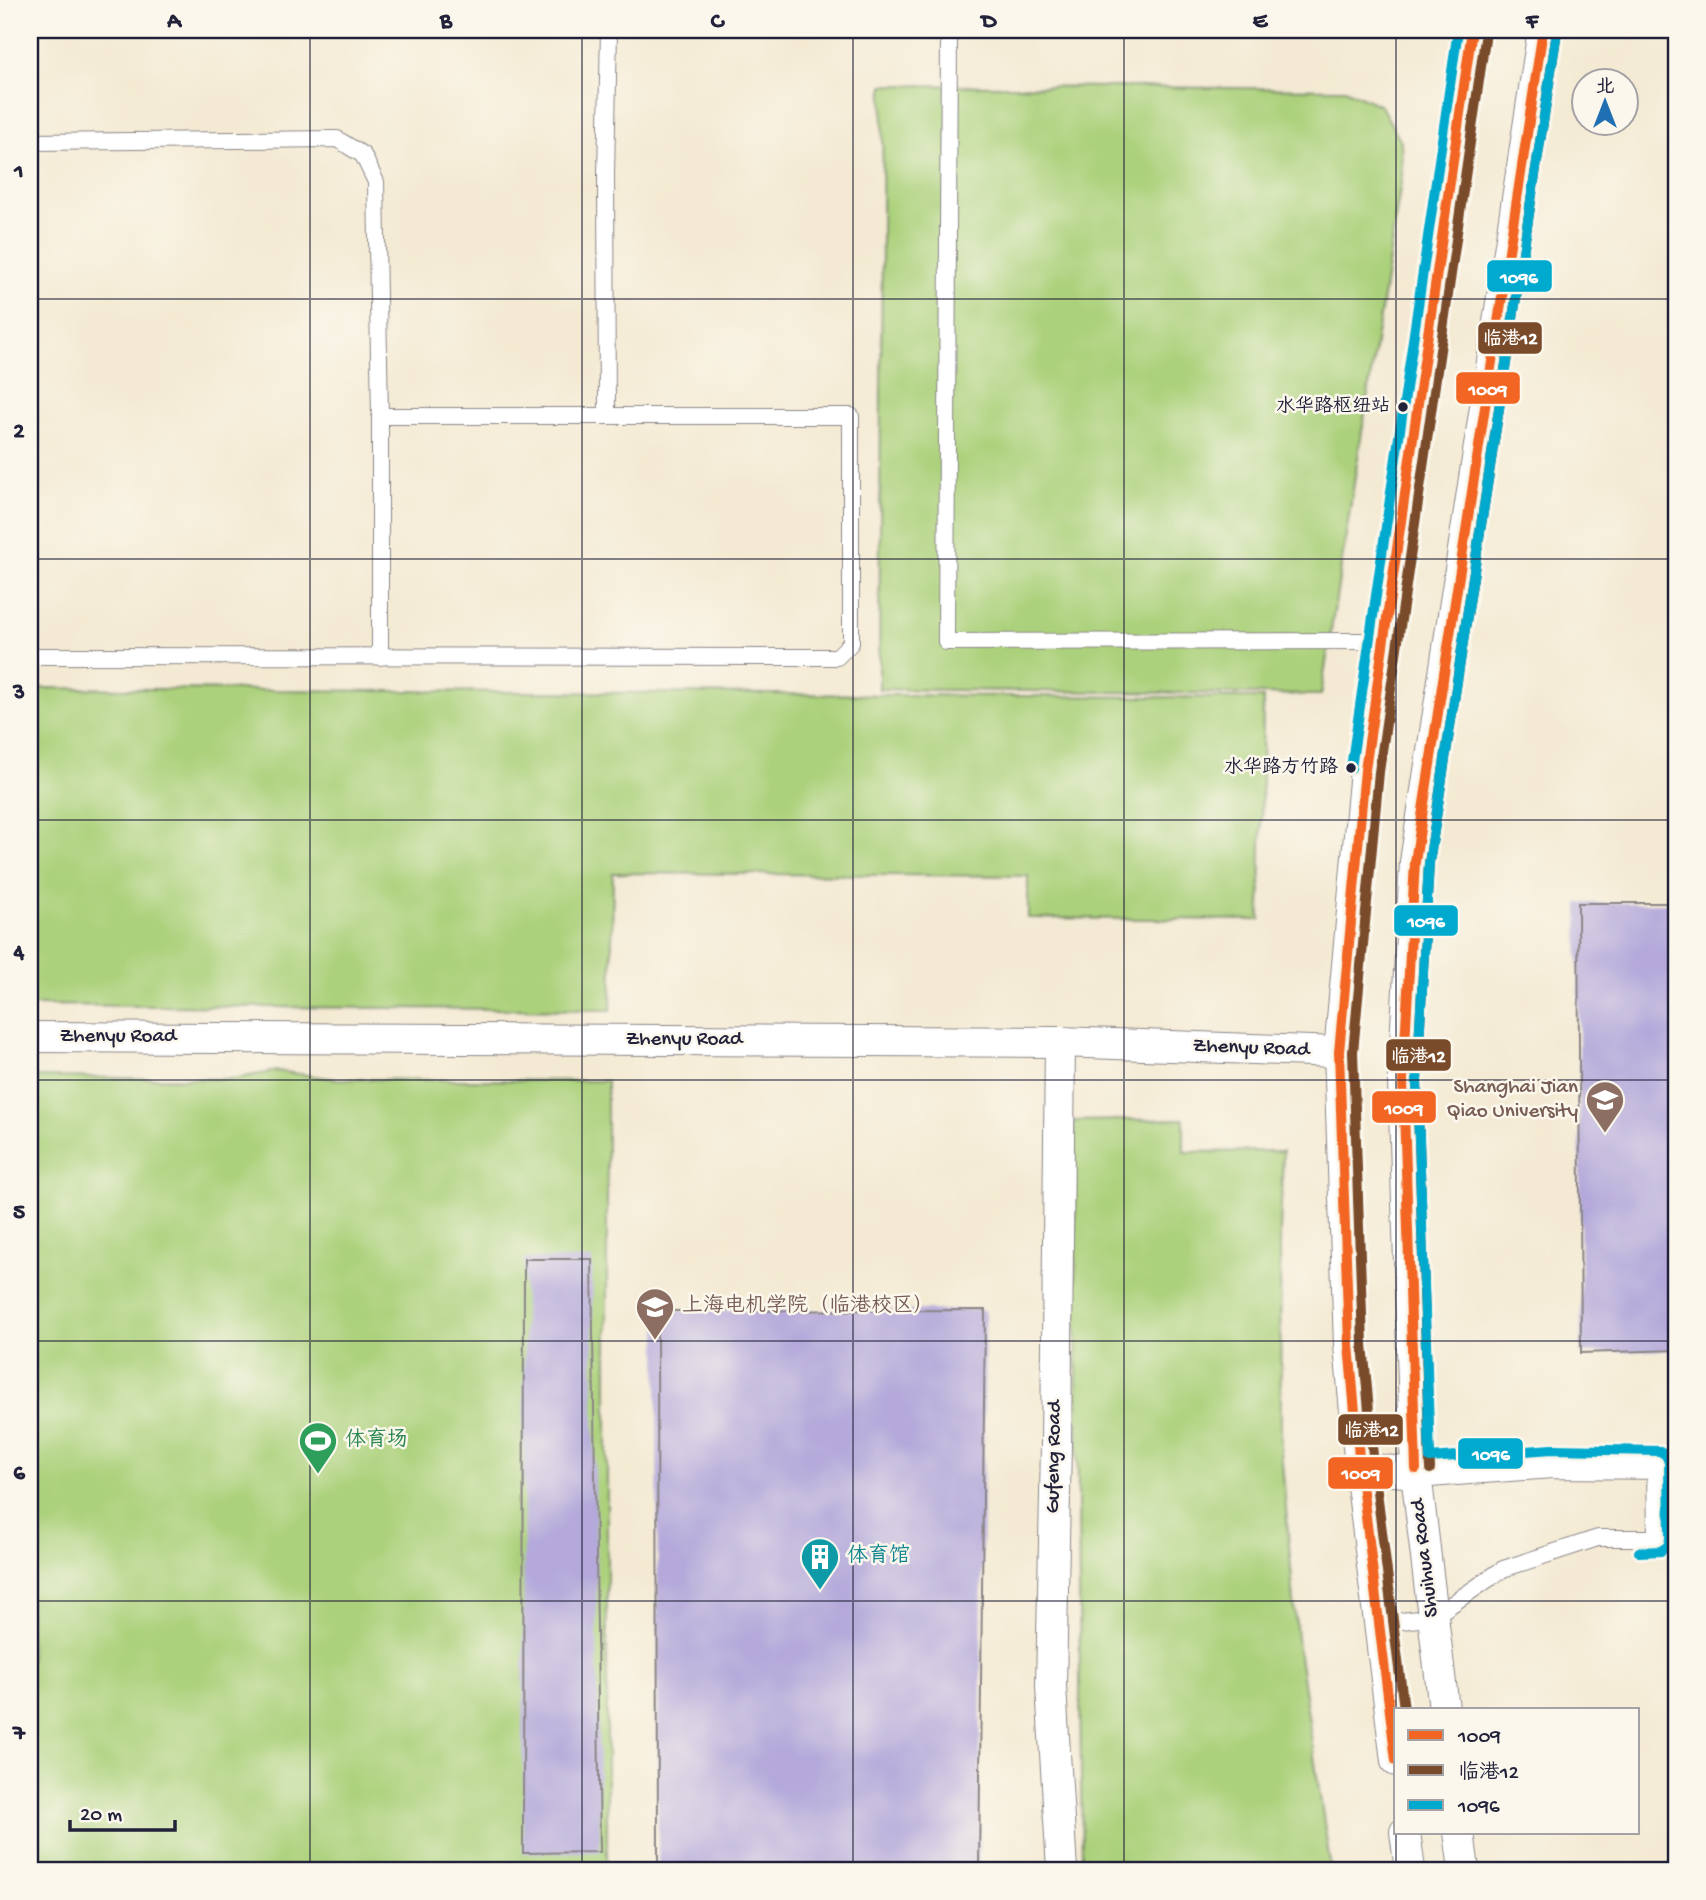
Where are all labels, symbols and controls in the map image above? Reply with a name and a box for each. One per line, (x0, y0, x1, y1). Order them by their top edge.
text: A (166, 9, 182, 36)
text: B (439, 9, 453, 36)
text: C (711, 9, 726, 36)
text: D (980, 9, 998, 36)
text: E (1253, 9, 1269, 36)
text: F (1525, 9, 1540, 36)
north arrow (1570, 66, 1640, 136)
text: 北 (1595, 77, 1615, 100)
text: 1 (13, 159, 24, 186)
line badge: 1096 (1486, 259, 1553, 293)
text: 1096 (1499, 268, 1538, 291)
line badge: 临港12 (1477, 321, 1543, 355)
text: 临港12 (1483, 328, 1538, 352)
line badge: 1009 (1455, 371, 1521, 405)
text: 1009 (1468, 380, 1508, 403)
place label: 水华路枢纽站 (1276, 395, 1390, 419)
marker: 水华路枢纽站 (1396, 400, 1410, 414)
text: 2 (13, 419, 25, 446)
text: 3 (12, 680, 25, 707)
place label: 水华路方竹路 (1224, 756, 1338, 780)
marker: 水华路方竹路 (1344, 761, 1358, 775)
line badge: 1096 (1393, 904, 1459, 937)
text: 1096 (1406, 912, 1445, 935)
text: 4 (13, 940, 25, 967)
street label: Zhenyu Road (60, 1025, 178, 1050)
street label: Zhenyu Road (626, 1028, 744, 1053)
street label: Zhenyu Road (1192, 1034, 1311, 1064)
line badge: 临港12 (1385, 1038, 1452, 1072)
text: 临港12 (1391, 1046, 1446, 1070)
place label: Shanghai Jian Qiao University (1446, 1076, 1578, 1125)
school or university icon: Shanghai Jian Qiao University (1584, 1079, 1626, 1134)
line badge: 1009 (1371, 1090, 1437, 1124)
text: 1009 (1384, 1099, 1424, 1122)
text: 5 (13, 1200, 25, 1227)
school or university icon: 上海电机学院（临港校区） (634, 1286, 676, 1341)
place label: 上海电机学院（临港校区） (682, 1293, 934, 1320)
street label: Gufeng Road (1042, 1399, 1069, 1514)
line badge: 临港12 (1337, 1413, 1404, 1446)
sports icon: 体育场 (297, 1420, 339, 1475)
text: 临港12 (1344, 1420, 1399, 1444)
place label: 体育场 (345, 1427, 408, 1454)
line badge: 1096 (1457, 1437, 1524, 1470)
text: 1096 (1471, 1445, 1510, 1468)
line badge: 1009 (1327, 1456, 1394, 1490)
text: 6 (13, 1461, 26, 1488)
text: 1009 (1341, 1464, 1381, 1487)
street label: Shuihua Road (1406, 1496, 1446, 1619)
building icon: 体育馆 (799, 1536, 841, 1591)
place label: 体育馆 (847, 1543, 910, 1570)
legend (1394, 1708, 1640, 1834)
text: 7 (12, 1721, 26, 1748)
text: 1009 (1457, 1726, 1501, 1751)
text: 临港12 (1458, 1761, 1519, 1787)
scale bar (70, 1788, 175, 1832)
text: 1096 (1457, 1796, 1500, 1821)
text: 20 m (80, 1804, 122, 1829)

